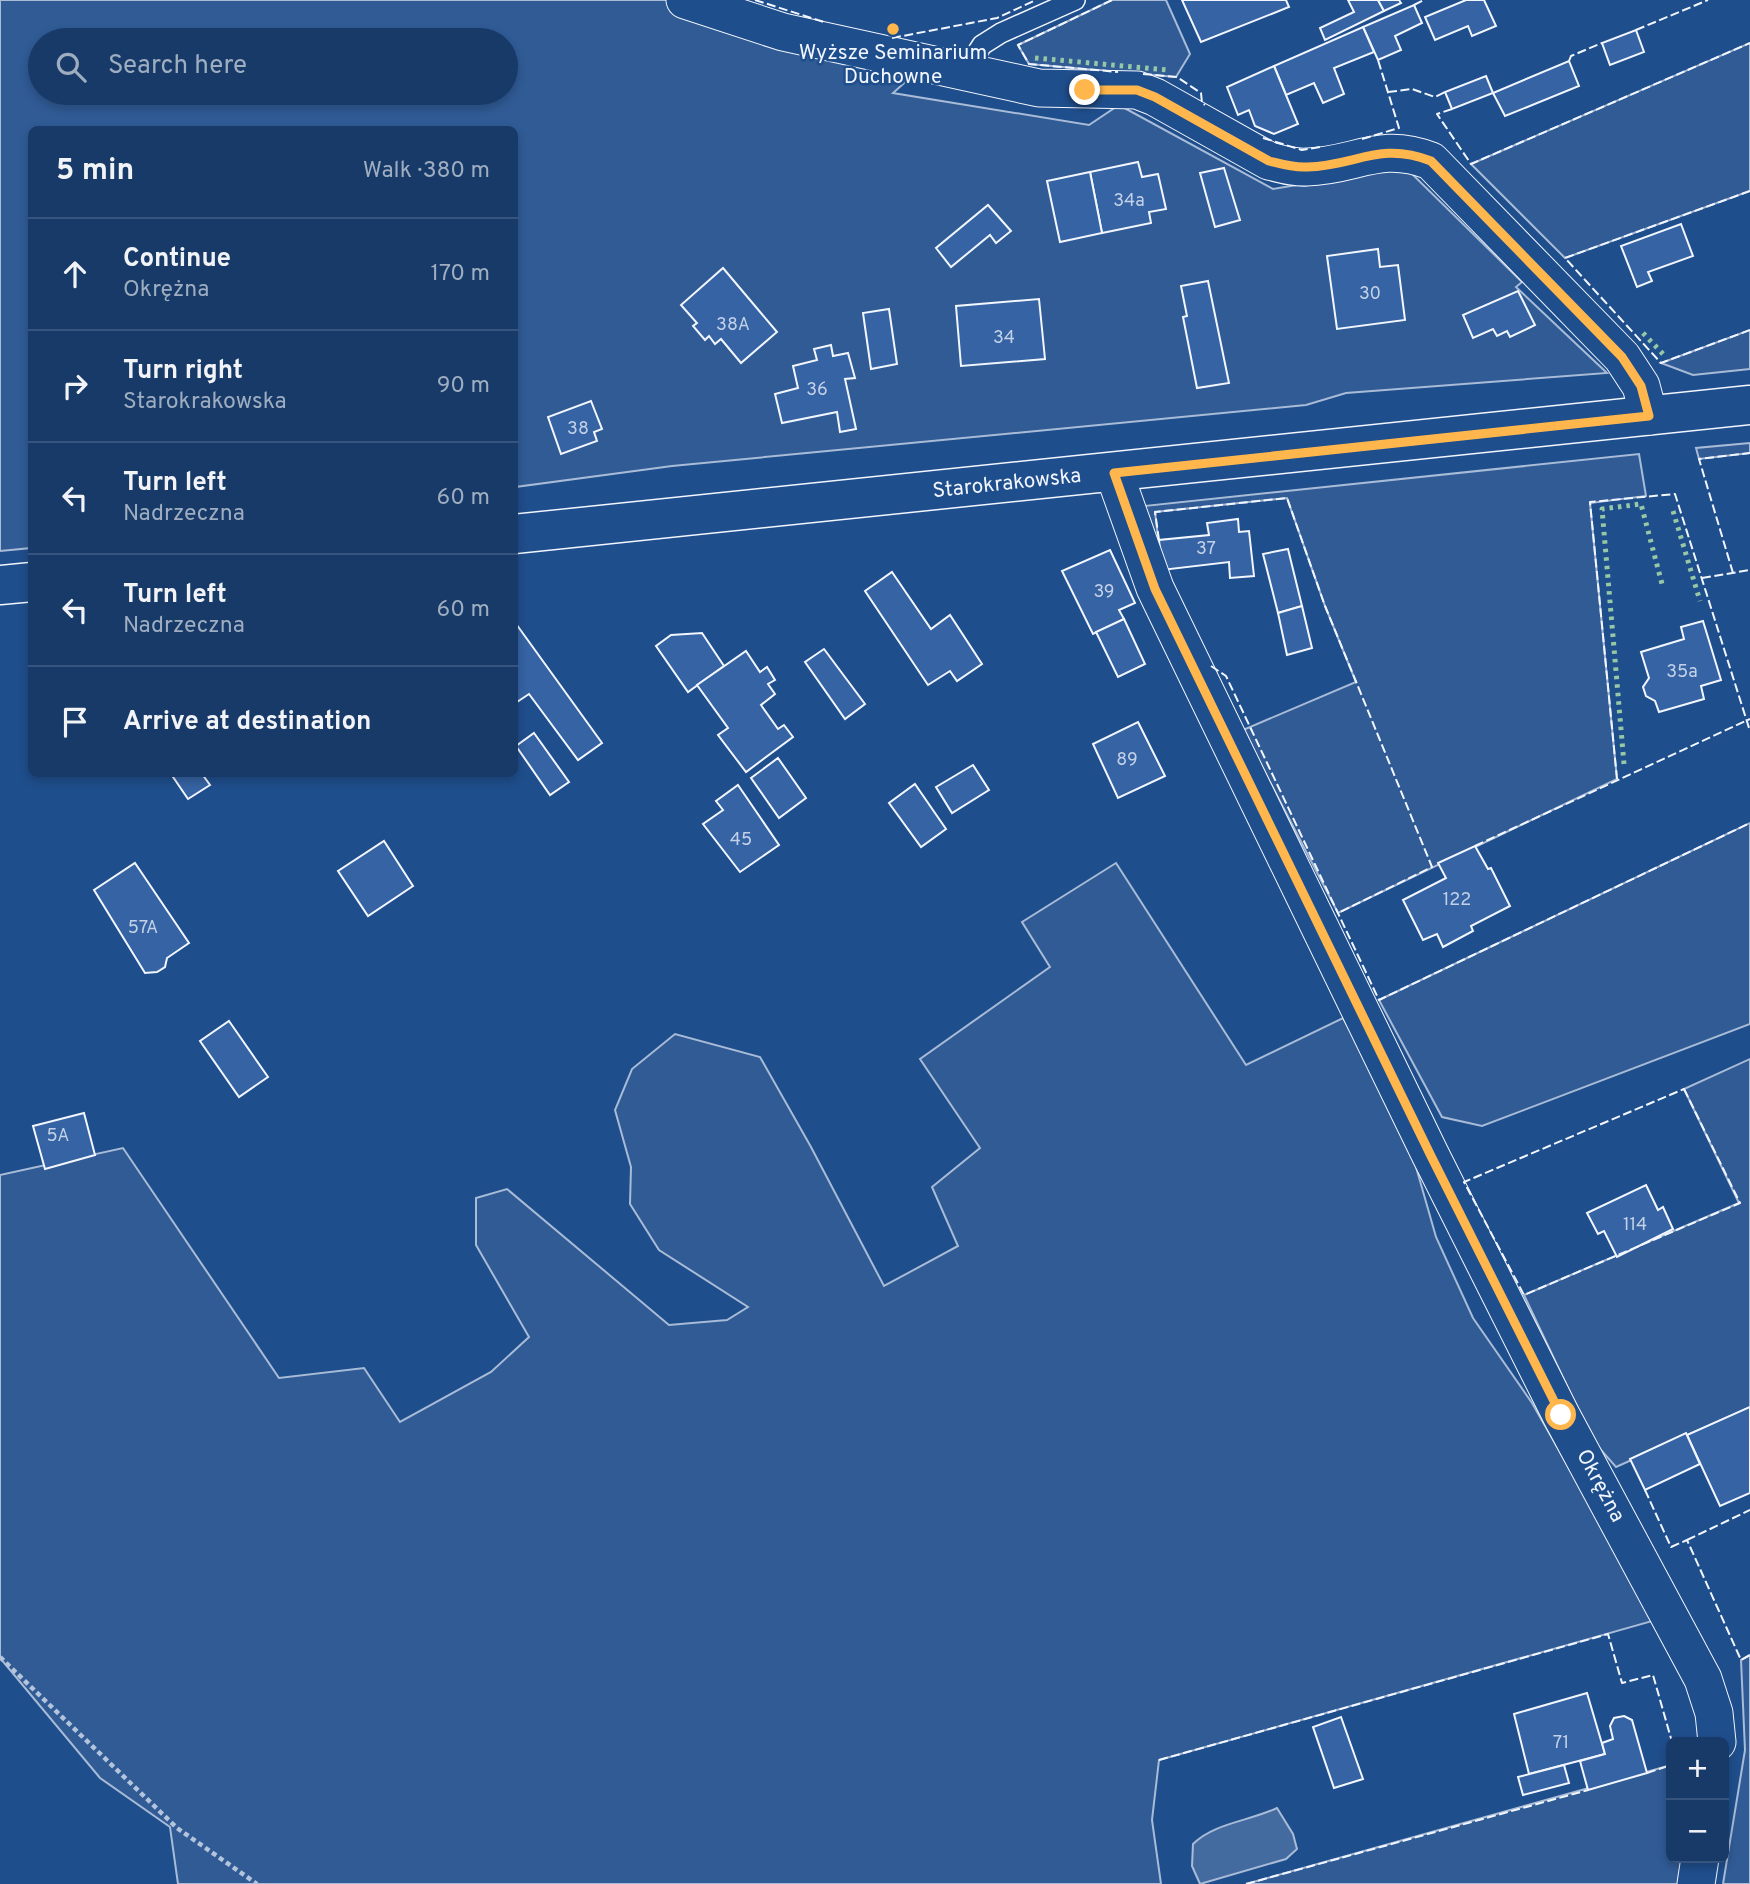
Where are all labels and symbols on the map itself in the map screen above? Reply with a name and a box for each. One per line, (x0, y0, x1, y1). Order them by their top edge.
marker: Wyższe Seminarium Duchowne (885, 21, 901, 37)
place label: Wyższe Seminarium Duchowne (799, 40, 987, 91)
route end (1069, 74, 1100, 105)
house number: 34a (1113, 190, 1145, 213)
house number: 30 (1359, 283, 1381, 306)
house number: 38A (716, 314, 750, 337)
house number: 34 (993, 327, 1015, 350)
house number: 36 (806, 379, 828, 402)
house number: 38 (567, 418, 589, 441)
street label: Starokrakowska (931, 463, 1083, 505)
house number: 37 (1196, 538, 1216, 561)
house number: 39 (1093, 581, 1115, 604)
house number: 35a (1666, 661, 1698, 684)
house number: 89 (1116, 749, 1138, 772)
house number: 45 (730, 829, 752, 852)
house number: 122 (1443, 889, 1471, 912)
house number: 57A (128, 917, 158, 940)
house number: 5A (46, 1125, 70, 1148)
house number: 114 (1623, 1214, 1647, 1237)
route start (1545, 1399, 1576, 1430)
street label: Okrężna (1570, 1445, 1630, 1527)
house number: 71 (1553, 1732, 1569, 1755)

